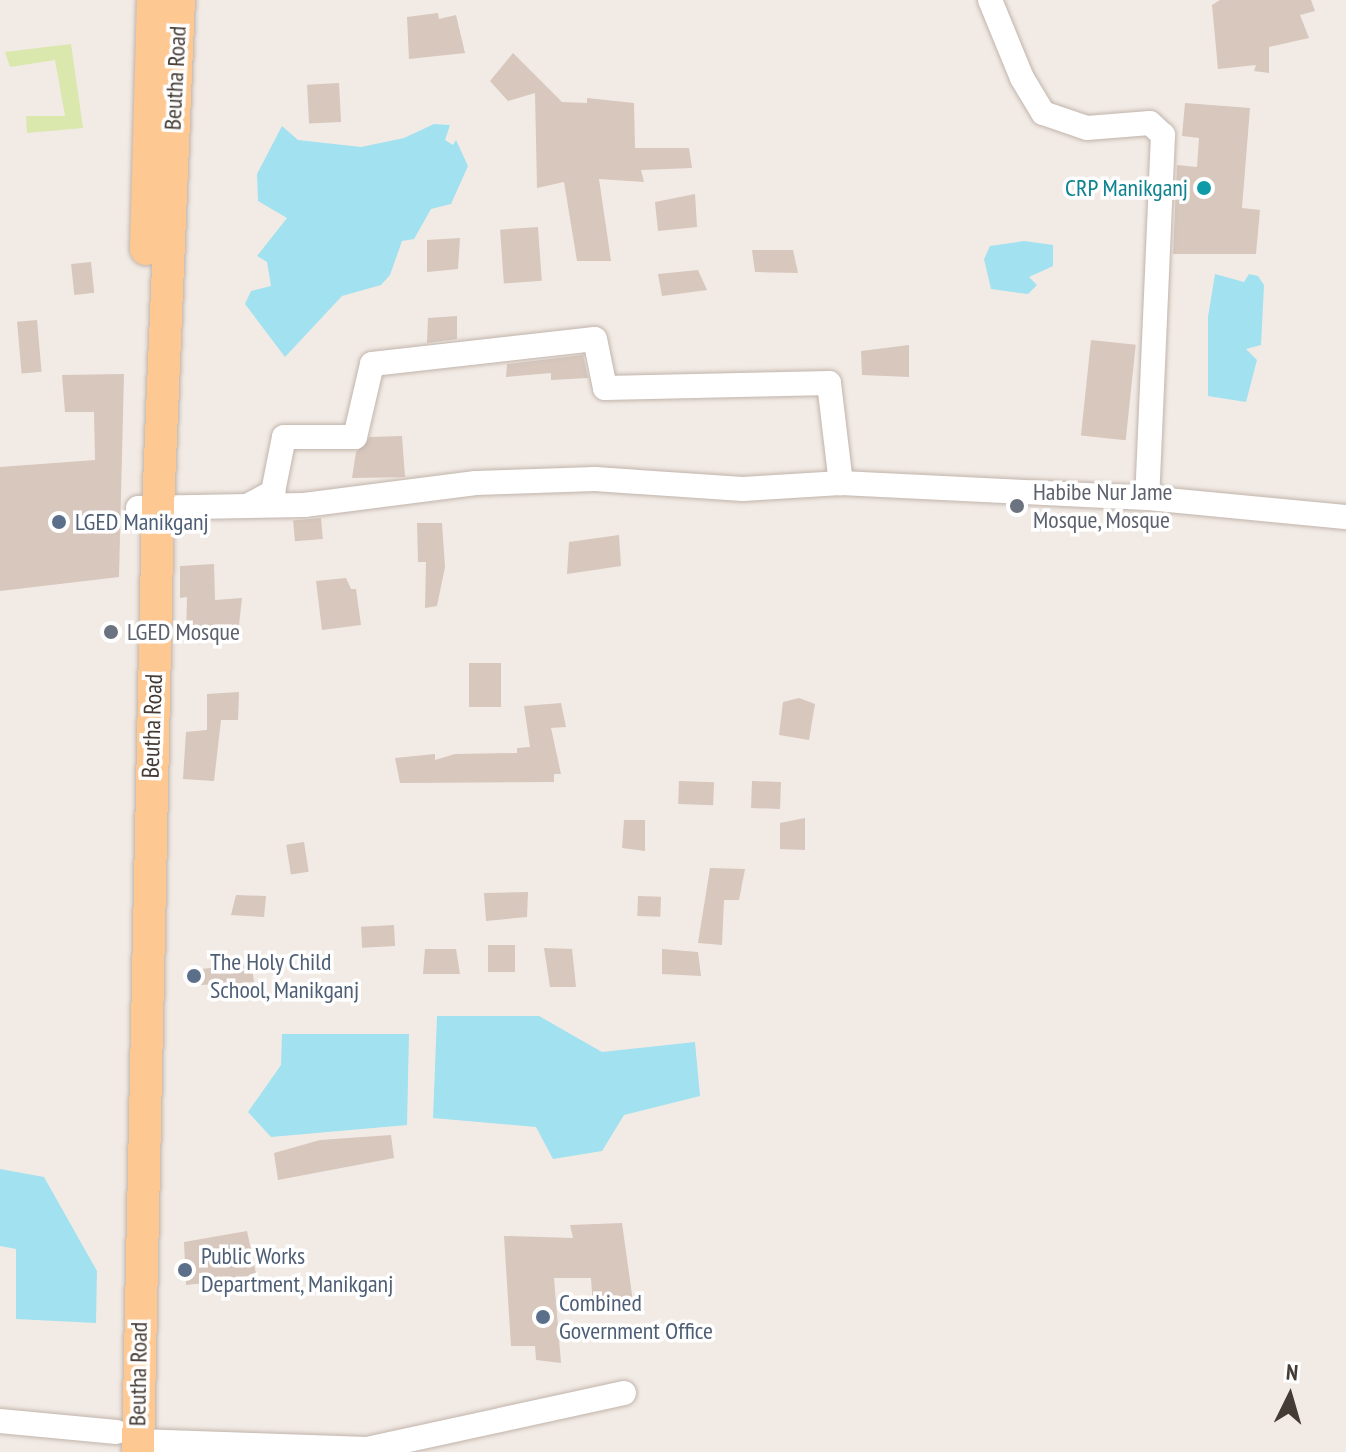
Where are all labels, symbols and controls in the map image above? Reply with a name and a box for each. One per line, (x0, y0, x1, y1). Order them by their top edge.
street label: Beutha Road (158, 25, 192, 131)
place label: CRP Manikganj (1064, 174, 1188, 202)
marker: CRP Manikganj (1195, 179, 1213, 197)
place label: Habibe Nur Jame Mosque, Mosque (1033, 478, 1172, 534)
marker: Habibe Nur Jame Mosque, Mosque (1008, 497, 1026, 515)
place label: LGED Manikganj (75, 508, 209, 536)
marker: LGED Manikganj (50, 513, 68, 531)
place label: LGED Mosque (127, 618, 240, 646)
marker: LGED Mosque (102, 623, 120, 641)
street label: Beutha Road (136, 673, 168, 779)
place label: The Holy Child School, Manikganj (210, 948, 361, 1004)
marker: The Holy Child School, Manikganj (185, 967, 203, 985)
place label: Public Works Department, Manikganj (201, 1242, 395, 1298)
marker: Public Works Department, Manikganj (176, 1261, 194, 1279)
place label: Combined Government Office (559, 1289, 713, 1345)
marker: Combined Government Office (534, 1308, 552, 1326)
street label: Beutha Road (123, 1322, 153, 1426)
north arrow (1250, 1356, 1330, 1436)
text: N (1285, 1358, 1299, 1387)

